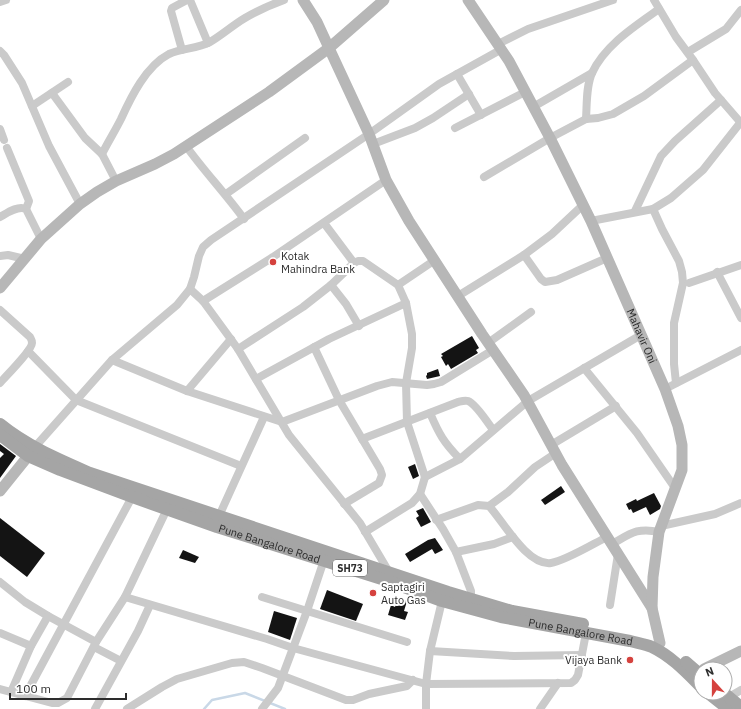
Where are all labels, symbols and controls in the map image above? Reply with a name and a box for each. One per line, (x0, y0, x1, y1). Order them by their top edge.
place label: Kotak Mahindra Bank (281, 249, 355, 276)
marker: Kotak Mahindra Bank (268, 257, 278, 267)
street label: Mahavir Oni (623, 306, 660, 366)
street label: Pune Bangalore Road (217, 521, 322, 566)
road number: SH73 (333, 560, 367, 576)
place label: Saptagiri Auto Gas (381, 580, 426, 607)
marker: Saptagiri Auto Gas (368, 588, 378, 598)
street label: Pune Bangalore Road (527, 615, 634, 648)
place label: Vijaya Bank (565, 653, 622, 667)
marker: Vijaya Bank (625, 655, 635, 665)
north arrow (693, 661, 733, 701)
text: N (703, 664, 716, 680)
scale bar (10, 675, 126, 701)
text: 100 m (16, 681, 51, 696)

